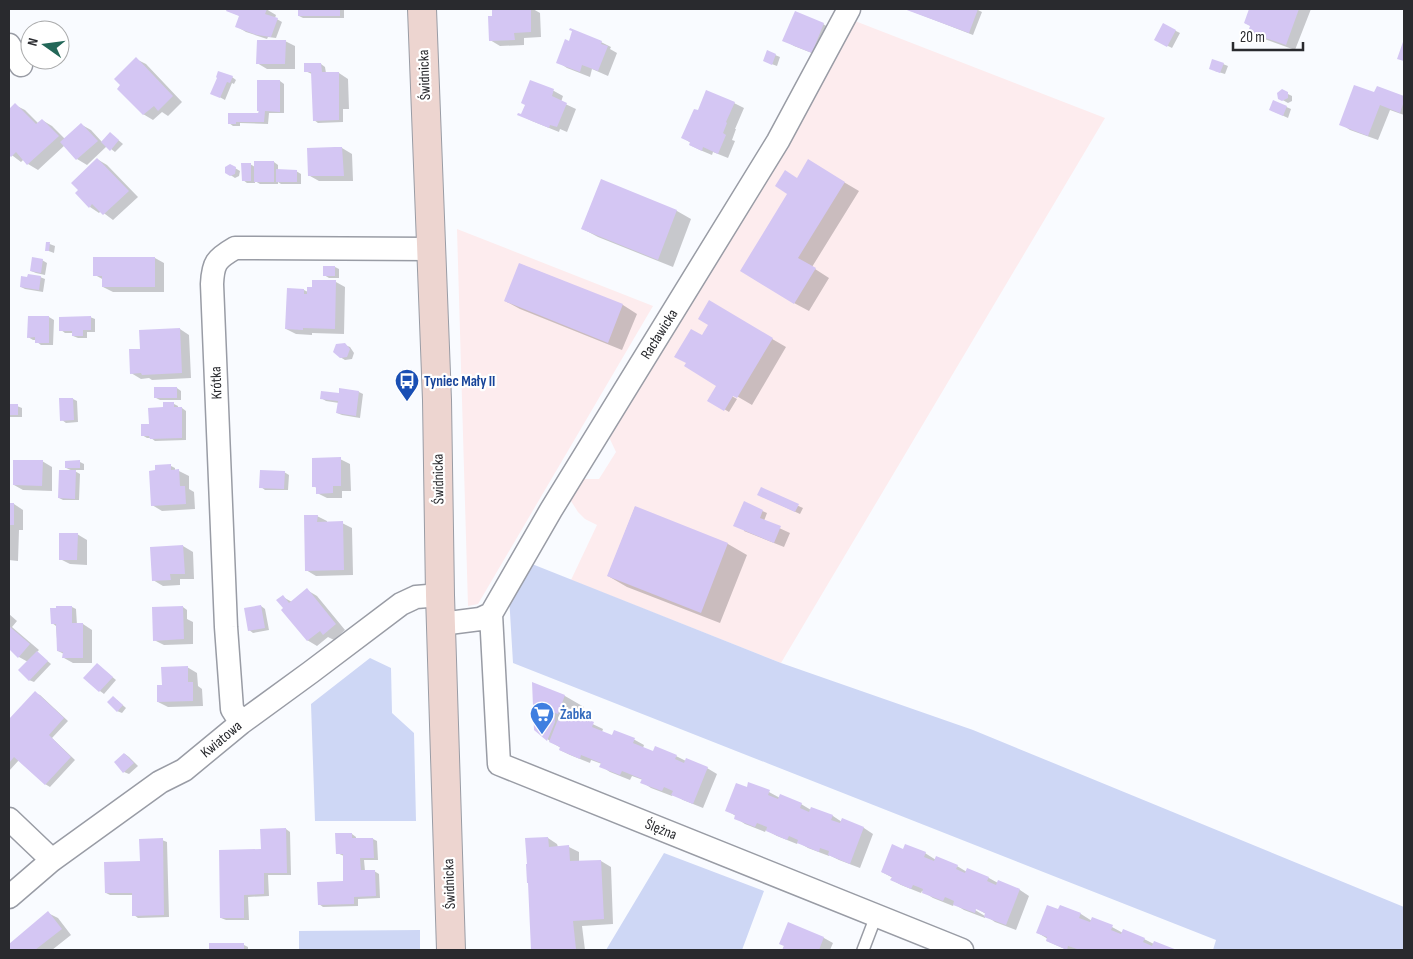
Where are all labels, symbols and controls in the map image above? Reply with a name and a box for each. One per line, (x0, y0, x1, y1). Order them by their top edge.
north arrow (20, 20, 70, 70)
scale bar (1233, 20, 1303, 52)
text: 20 m (1240, 28, 1265, 47)
text: N (24, 36, 42, 48)
street label: Świdnicka (414, 49, 435, 101)
street label: Racławicka (637, 305, 682, 363)
street label: Krótka (206, 366, 227, 400)
bus stop icon: Tyniec Mały II (394, 368, 420, 402)
place label: Tyniec Mały II (424, 372, 495, 391)
street label: Świdnicka (429, 453, 448, 504)
supermarket icon: Żabka (529, 701, 555, 735)
place label: Żabka (560, 705, 592, 724)
street label: Kwiatowa (197, 716, 246, 762)
street label: Ślężna (642, 815, 680, 845)
street label: Świdnicka (439, 858, 460, 910)

